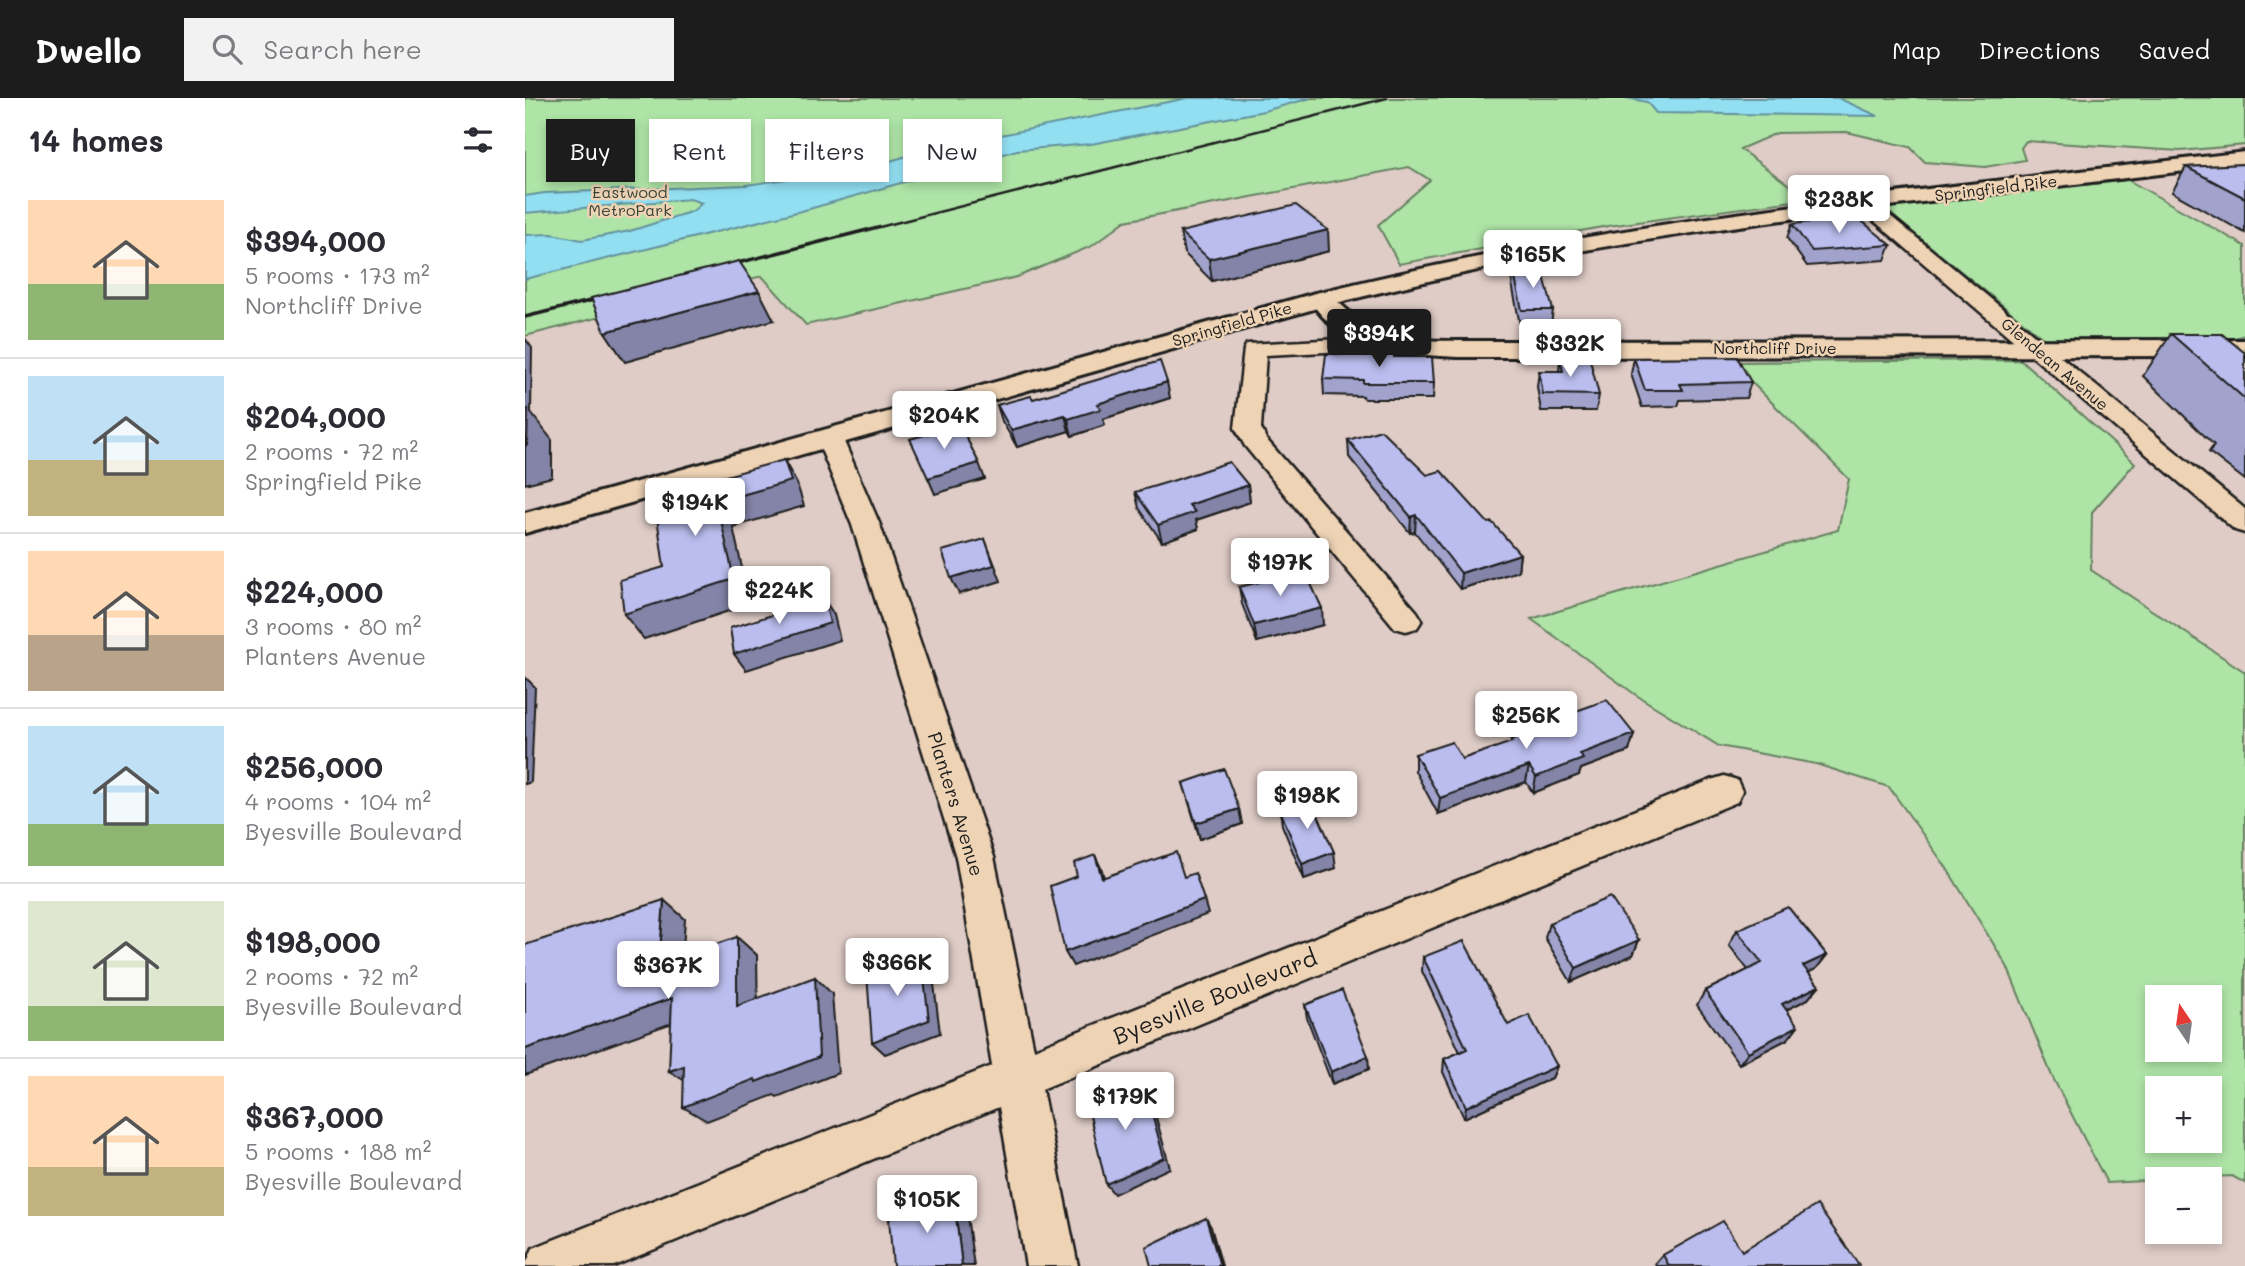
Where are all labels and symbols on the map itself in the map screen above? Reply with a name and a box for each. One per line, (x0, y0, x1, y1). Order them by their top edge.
street label: Springfield Pike (1933, 170, 2058, 205)
pin: $238K (1790, 176, 1888, 235)
park label: Eastwood MetroPark (588, 181, 672, 220)
pin: $165K (1484, 230, 1582, 290)
street label: Springfield Pike (1170, 296, 1294, 351)
pin: $394K (1330, 310, 1428, 369)
street label: Glendean Avenue (1997, 313, 2113, 415)
pin: $332K (1521, 320, 1619, 379)
street label: Northcliff Drive (1713, 337, 1837, 358)
pin: $204K (895, 392, 993, 451)
pin: $194K (646, 478, 744, 538)
pin: $197K (1231, 538, 1329, 598)
pin: $224K (730, 566, 828, 626)
pin: $256K (1477, 692, 1575, 751)
street label: Planters Avenue (923, 729, 990, 879)
pin: $198K (1258, 772, 1356, 831)
pin: $366K (848, 939, 946, 998)
street label: Byesville Boulevard (1108, 941, 1321, 1051)
pin: $367K (619, 942, 717, 1001)
north arrow (2145, 985, 2223, 1062)
pin: $179K (1076, 1072, 1174, 1132)
pin: $105K (878, 1176, 976, 1235)

